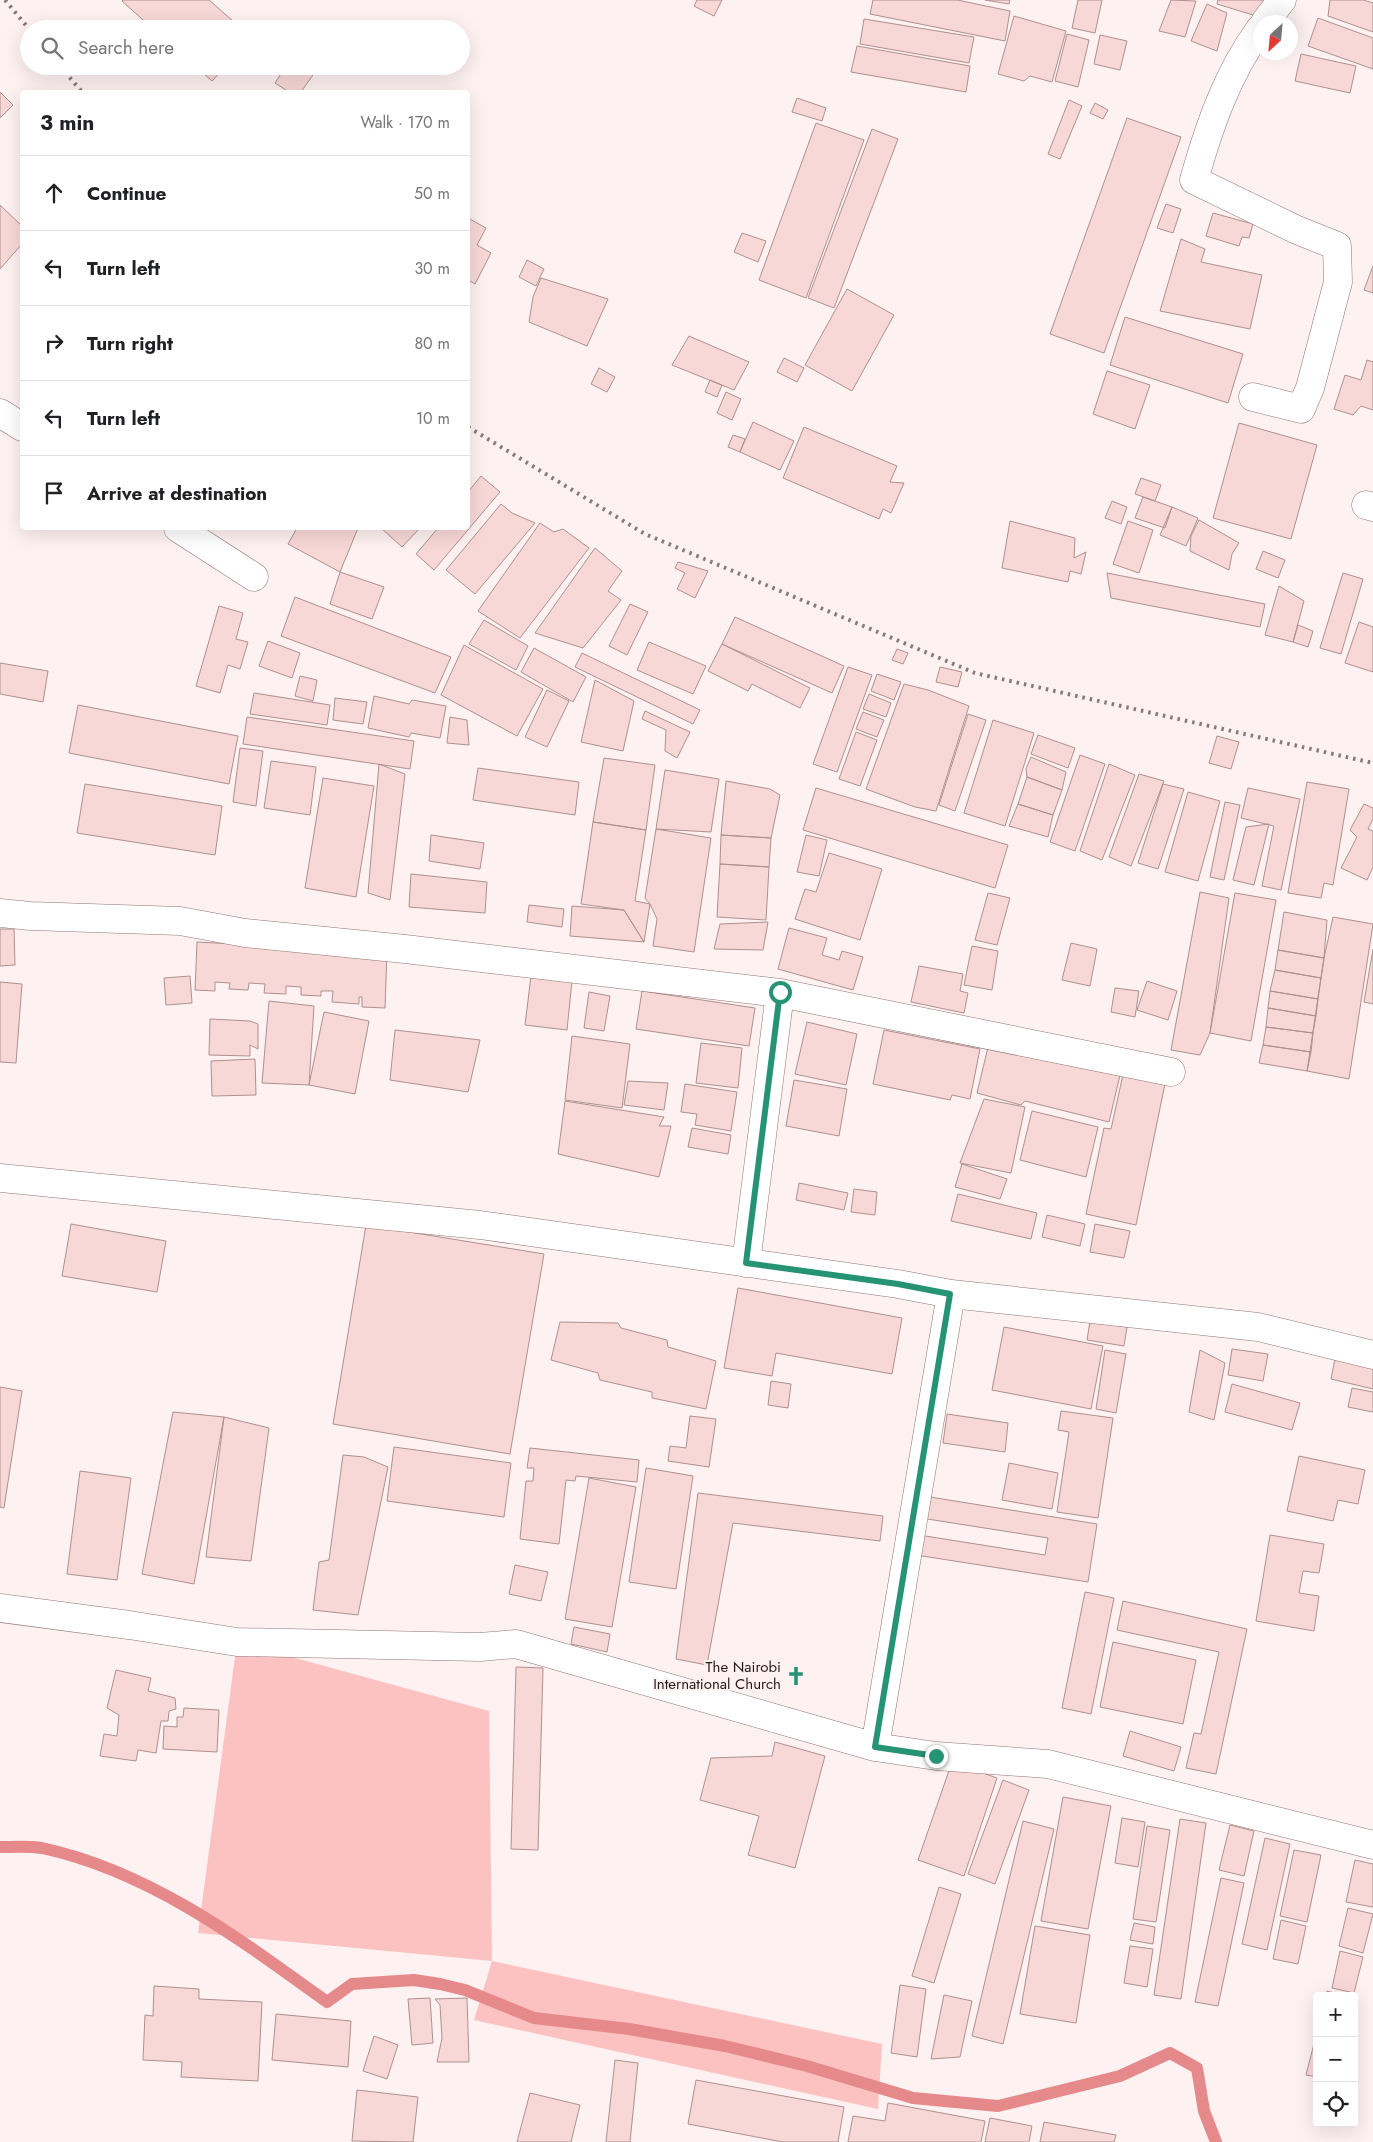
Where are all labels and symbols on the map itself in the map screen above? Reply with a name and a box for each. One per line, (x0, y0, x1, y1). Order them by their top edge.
north arrow (1253, 15, 1298, 60)
route start (769, 981, 792, 1004)
place label: The Nairobi International Church (653, 1656, 781, 1695)
church icon: The Nairobi International Church (785, 1665, 807, 1687)
route end (925, 1745, 948, 1768)

